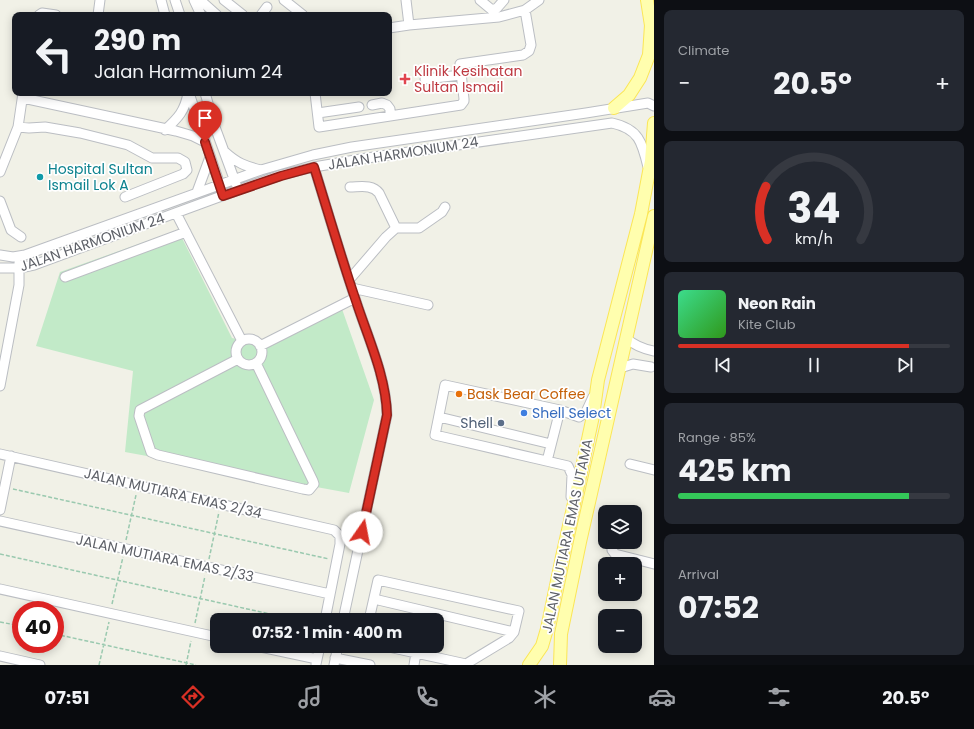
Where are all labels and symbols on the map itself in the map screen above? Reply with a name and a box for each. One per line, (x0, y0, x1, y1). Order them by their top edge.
place label: Klinik Kesihatan Sultan Ismail (414, 61, 522, 97)
marker: Klinik Kesihatan Sultan Ismail (399, 73, 411, 85)
pin (188, 101, 222, 142)
street label: JALAN HARMONIUM 24 (326, 131, 480, 175)
place label: Hospital Sultan Ismail Lok A (48, 159, 153, 195)
marker: Hospital Sultan Ismail Lok A (35, 172, 45, 182)
street label: JALAN HARMONIUM 24 (17, 208, 167, 276)
place label: Bask Bear Coffee (467, 384, 586, 404)
marker: Bask Bear Coffee (454, 389, 464, 399)
place label: Shell Select (532, 403, 611, 423)
marker: Shell Select (519, 408, 529, 418)
place label: Shell (460, 413, 493, 433)
marker: Shell (496, 418, 506, 428)
street label: JALAN MUTIARA EMAS UTAMA (537, 437, 597, 635)
street label: JALAN MUTIARA EMAS 2/34 (82, 463, 264, 523)
position arrow (341, 511, 383, 553)
street label: JALAN MUTIARA EMAS 2/33 (74, 529, 256, 587)
speed limit sign: 40 (12, 601, 64, 653)

